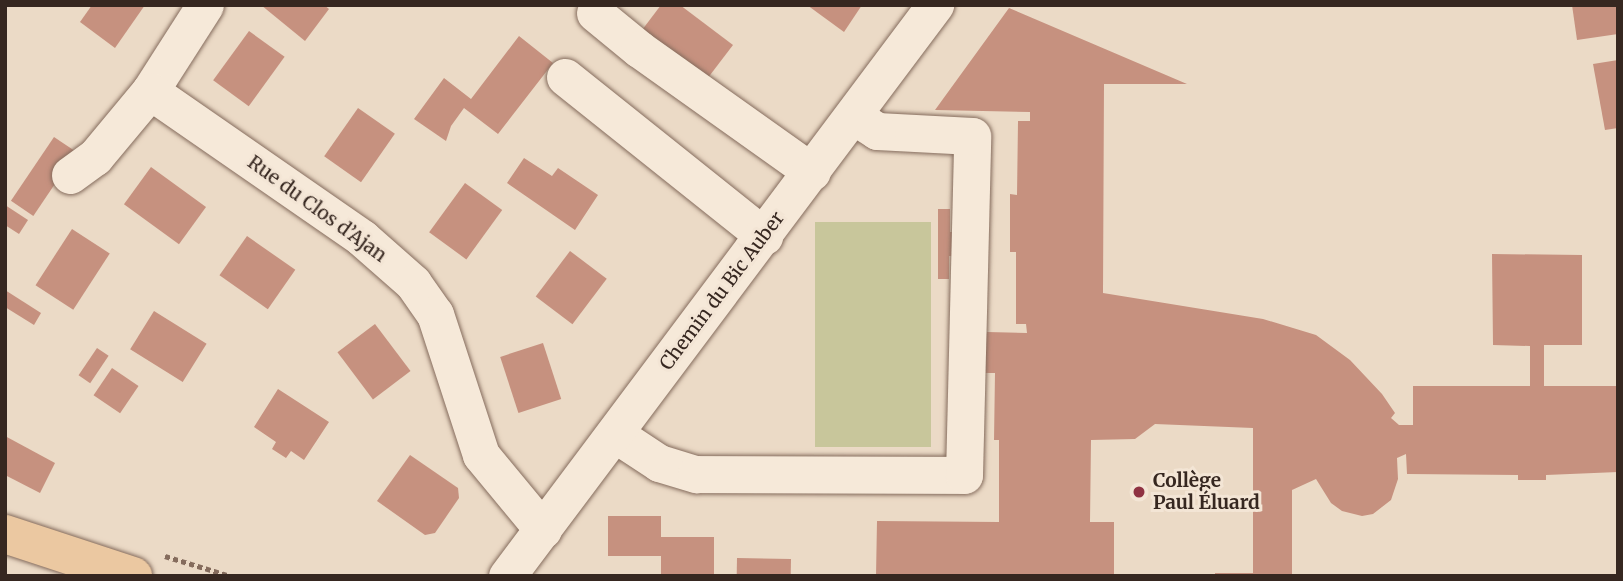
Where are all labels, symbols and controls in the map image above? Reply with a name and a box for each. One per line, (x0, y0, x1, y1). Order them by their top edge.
street label: Rue du Clos d’Ajan (243, 151, 391, 267)
street label: Chemin du Bic Auber (655, 207, 789, 375)
place label: Collège Paul Éluard (1153, 470, 1260, 514)
marker: Collège Paul Éluard (1131, 484, 1147, 500)

